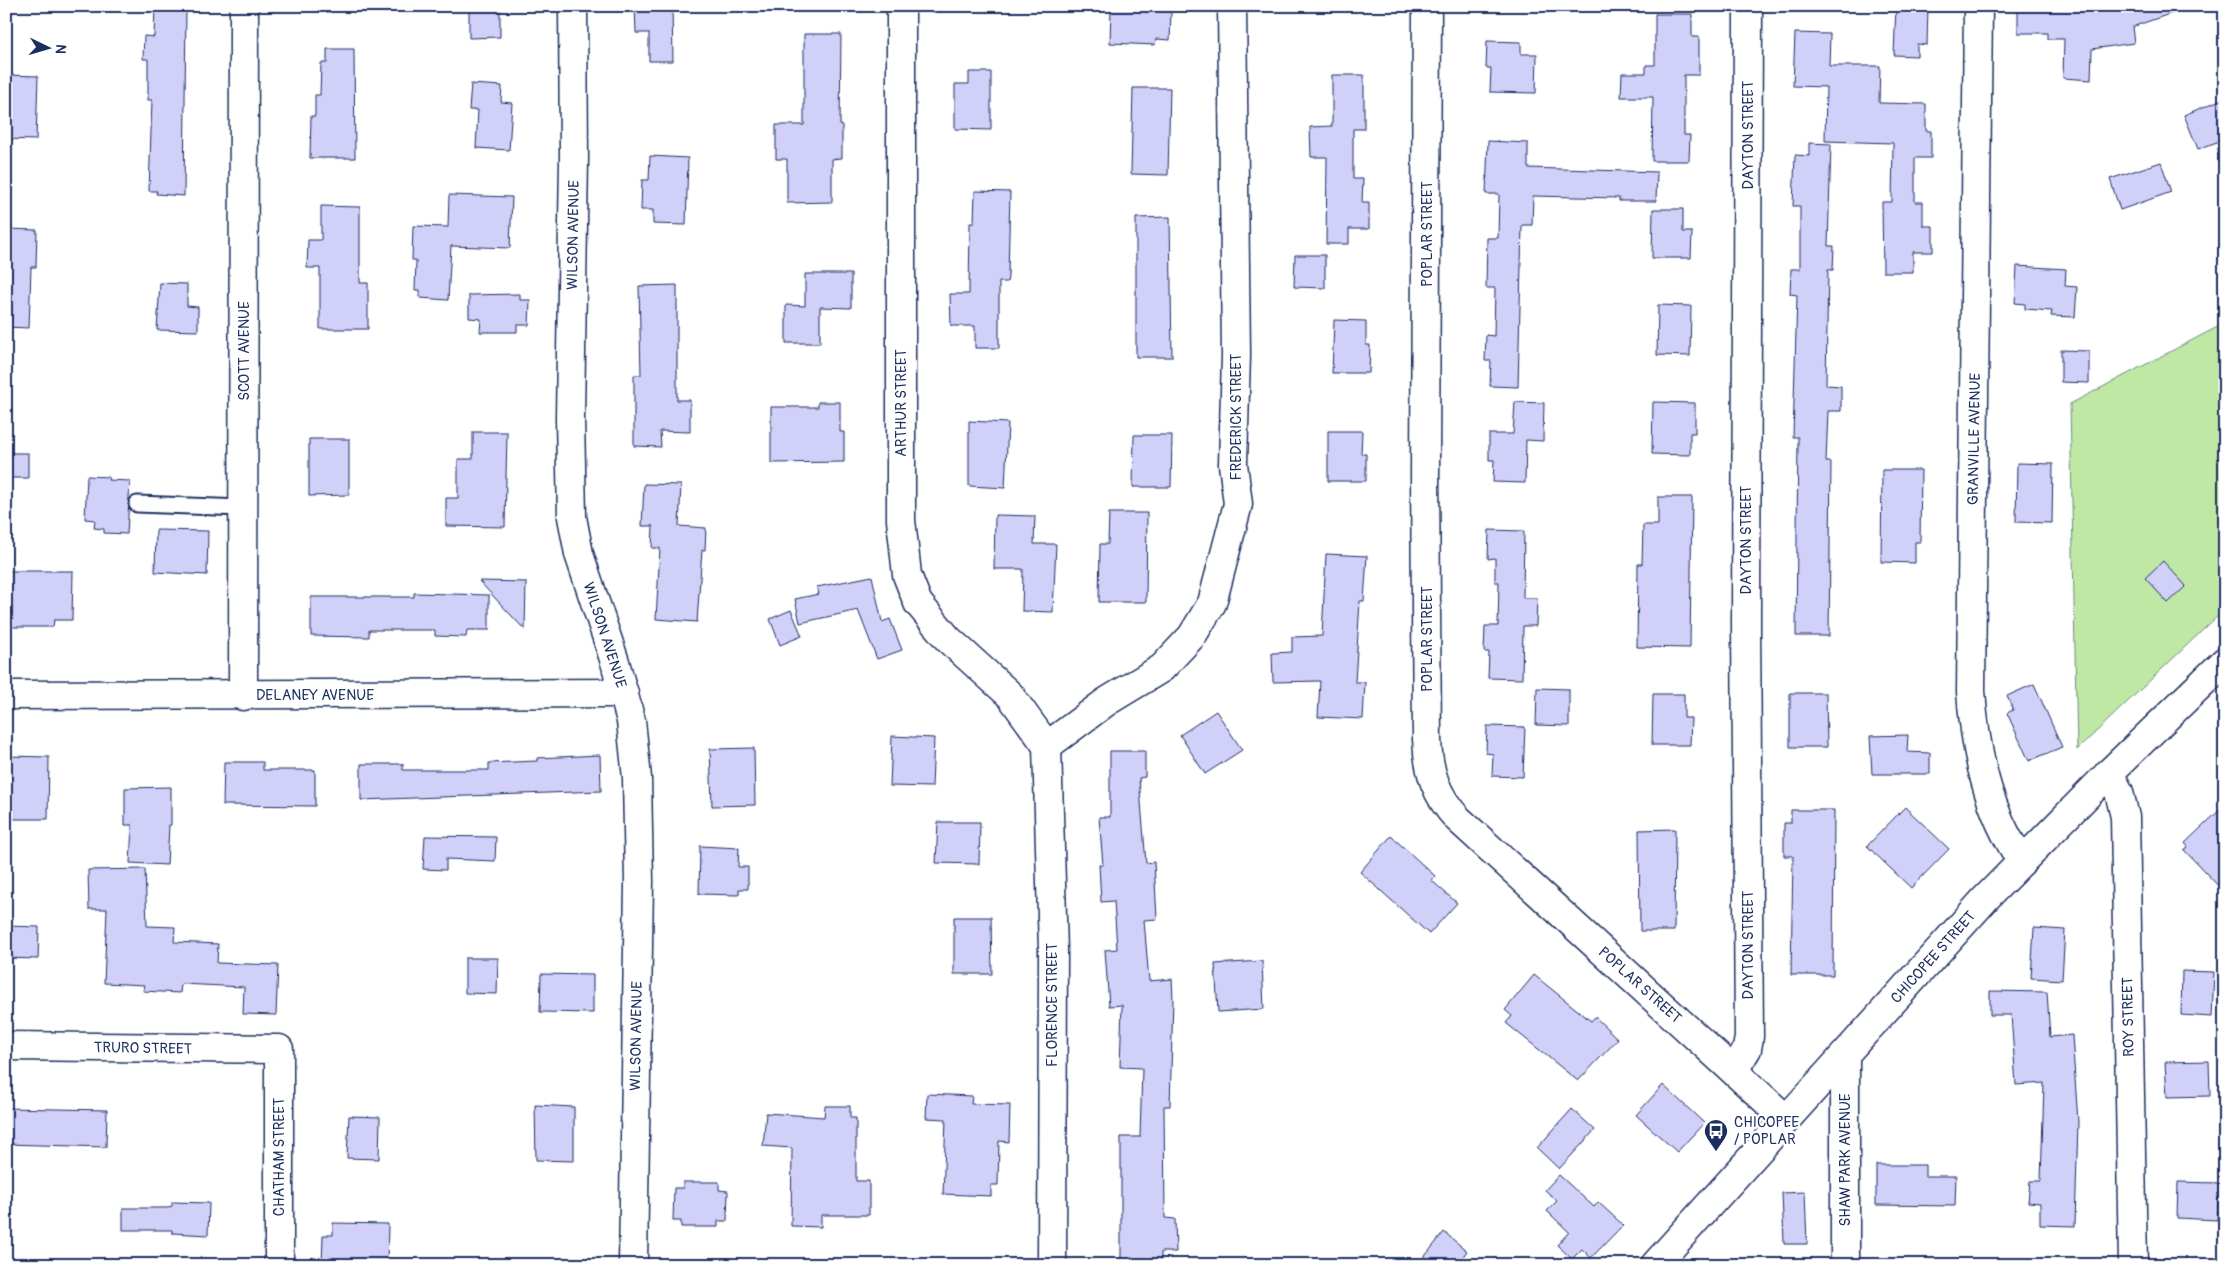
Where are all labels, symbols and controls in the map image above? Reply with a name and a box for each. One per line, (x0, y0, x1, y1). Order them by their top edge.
north arrow (22, 22, 72, 72)
text: N (52, 44, 69, 55)
street label: DAYTON STREET (1739, 81, 1758, 189)
street label: WILSON AVENUE (563, 180, 584, 290)
street label: POPLAR STREET (1418, 181, 1437, 287)
street label: SCOTT AVENUE (235, 301, 254, 401)
street label: ARTHUR STREET (892, 349, 911, 457)
street label: FREDERICK STREET (1227, 354, 1246, 480)
street label: GRANVILLE AVENUE (1964, 372, 1985, 505)
street label: DAYTON STREET (1737, 486, 1756, 594)
street label: WILSON AVENUE (579, 580, 631, 691)
street label: POPLAR STREET (1418, 586, 1437, 692)
street label: DELANEY AVENUE (256, 686, 374, 705)
street label: DAYTON STREET (1739, 891, 1758, 999)
street label: CHICOPEE STREET (1887, 907, 1980, 1008)
street label: FLORENCE STREET (1043, 943, 1062, 1067)
street label: POPLAR STREET (1594, 943, 1685, 1028)
street label: ROY STREET (2118, 977, 2139, 1057)
street label: WILSON AVENUE (626, 981, 647, 1091)
street label: TRURO STREET (94, 1038, 192, 1059)
street label: SHAW PARK AVENUE (1836, 1093, 1855, 1227)
street label: CHATHAM STREET (270, 1098, 289, 1216)
place label: CHICOPEE / POPLAR (1734, 1113, 1799, 1149)
bus stop icon: CHICOPEE / POPLAR (1703, 1118, 1729, 1152)

